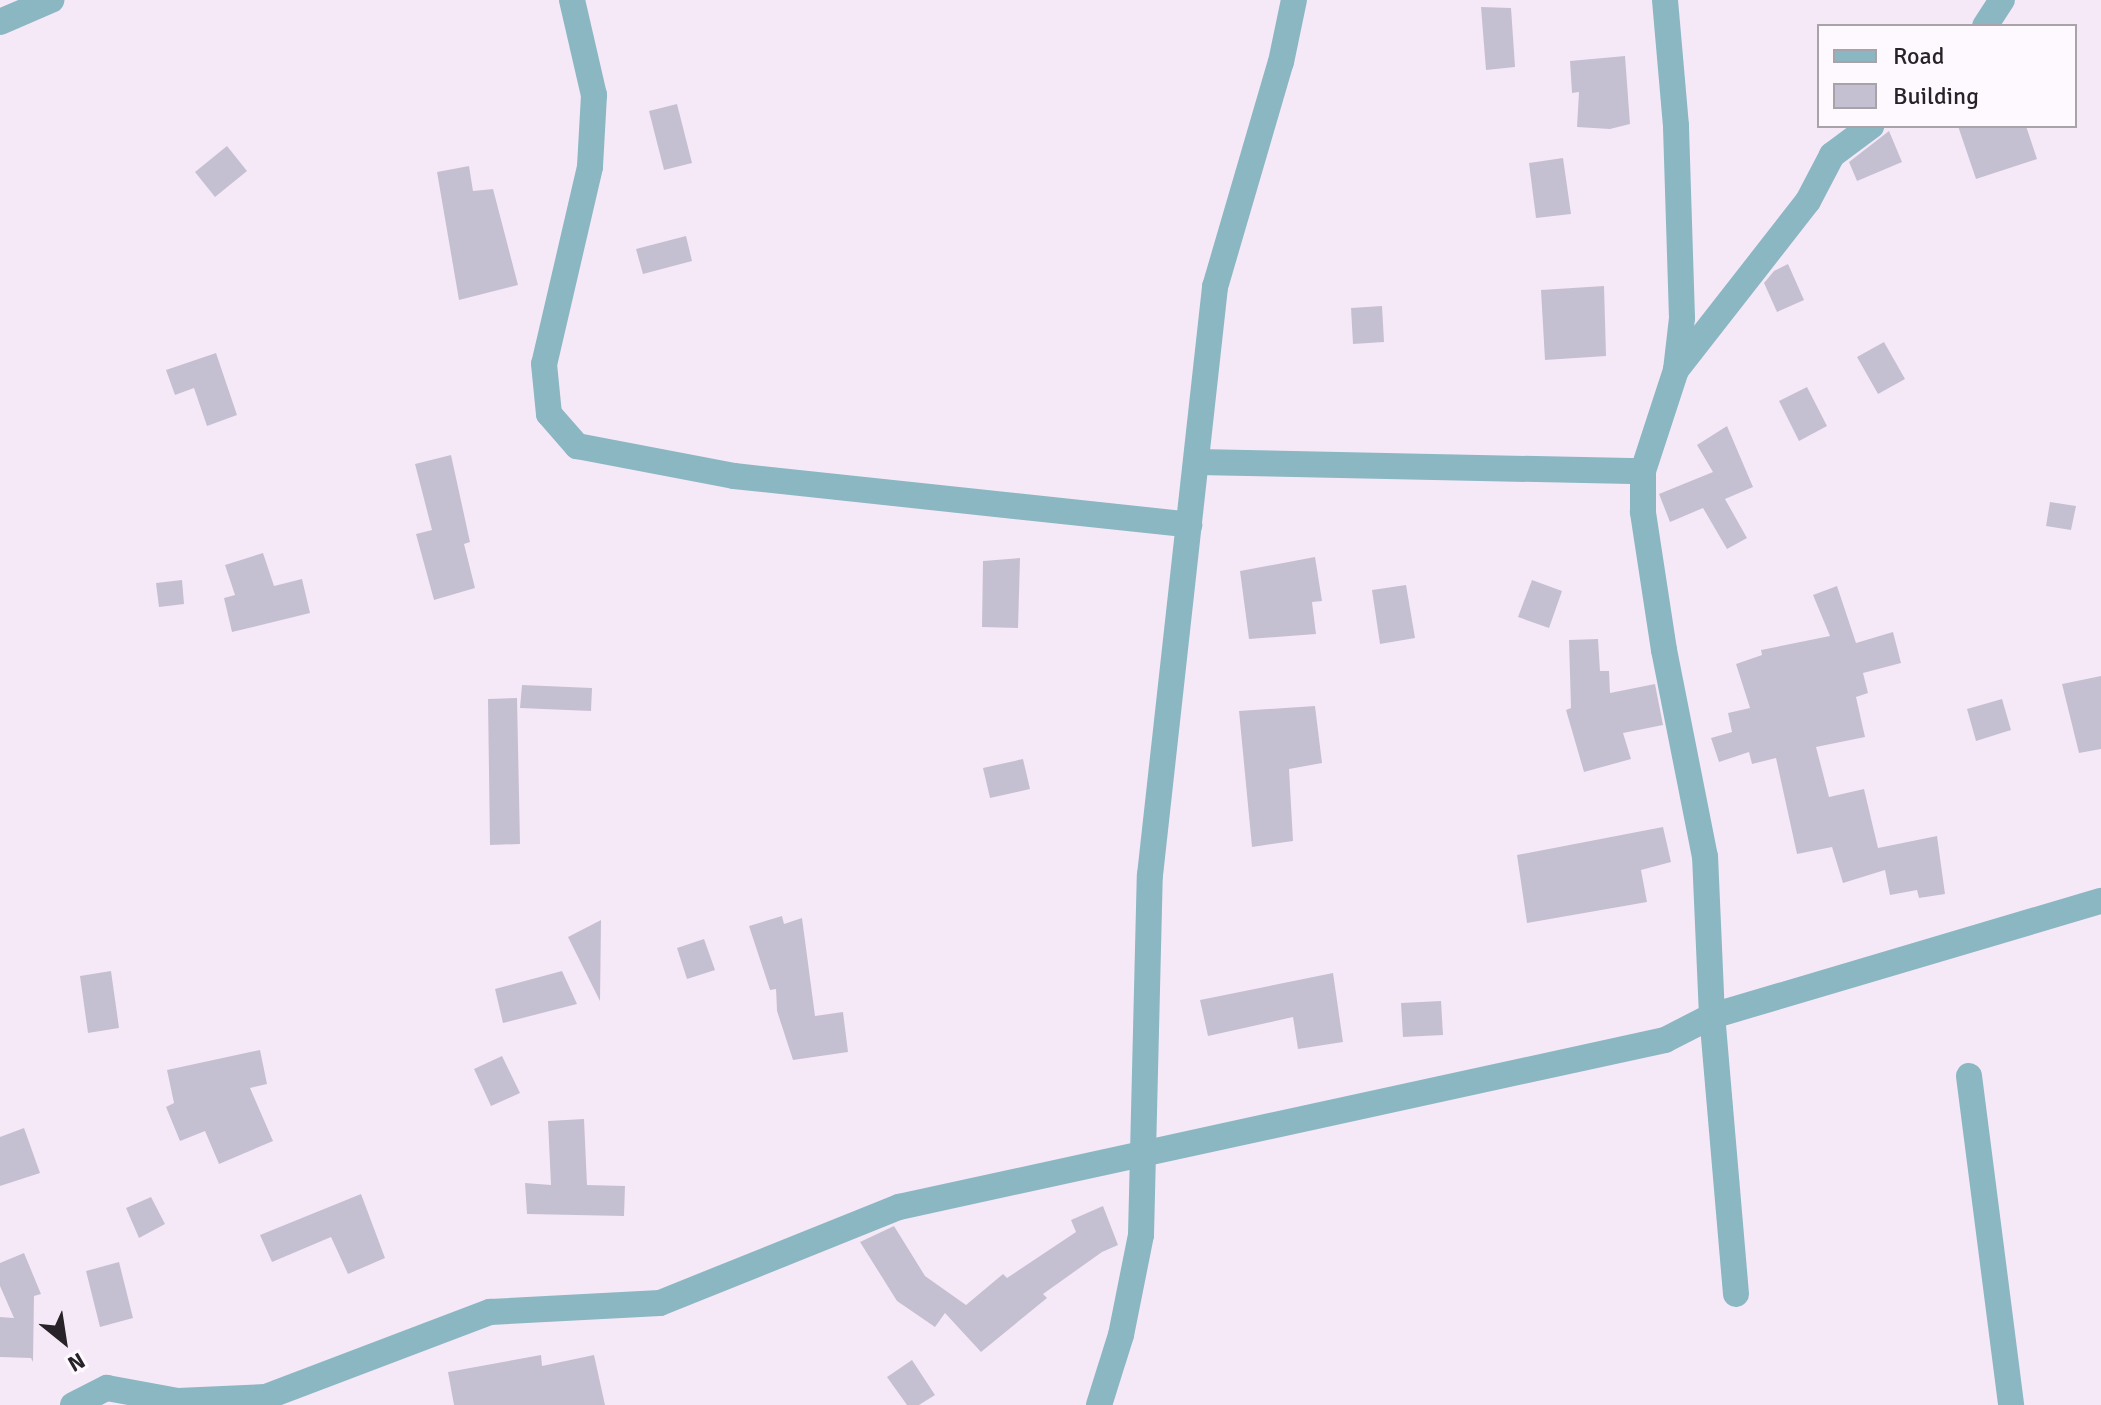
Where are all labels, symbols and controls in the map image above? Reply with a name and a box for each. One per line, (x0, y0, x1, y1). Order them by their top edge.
legend (1817, 24, 2077, 128)
text: Road (1893, 41, 1944, 71)
text: Building (1893, 81, 1979, 111)
north arrow (24, 1301, 104, 1381)
text: N (63, 1347, 90, 1378)

